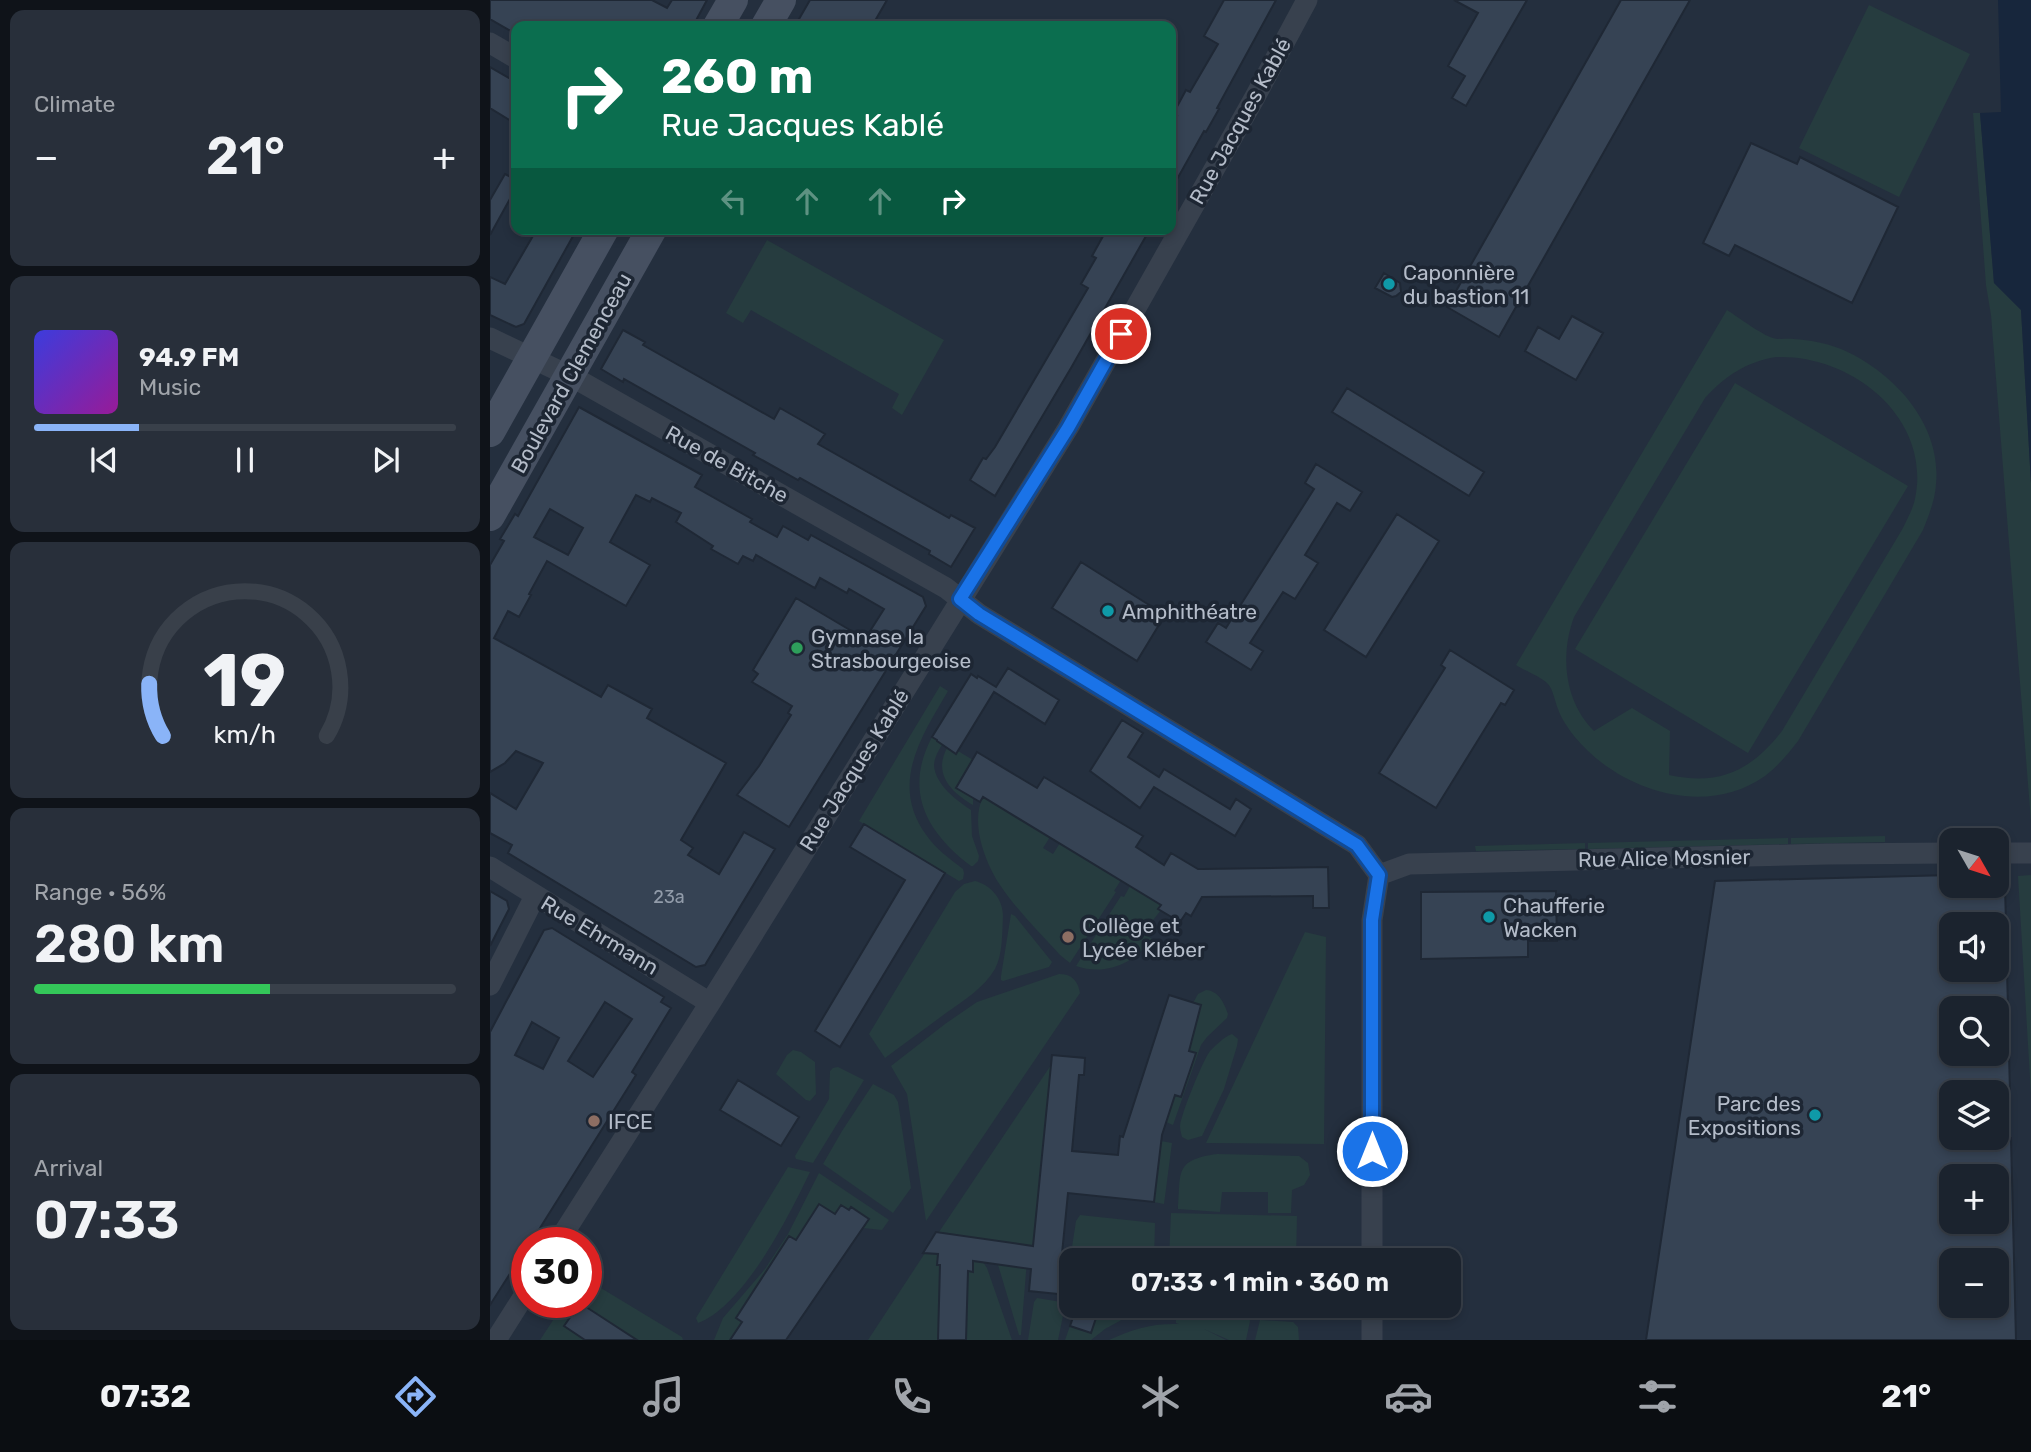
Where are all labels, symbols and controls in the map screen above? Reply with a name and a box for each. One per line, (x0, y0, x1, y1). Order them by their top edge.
street label: Rue Jacques Kablé (1184, 34, 1296, 208)
text: 260 m (661, 47, 813, 105)
icon: right (546, 49, 637, 140)
text: Climate (34, 90, 115, 118)
text: Rue Jacques Kablé (661, 106, 944, 144)
text: 21° (206, 125, 285, 187)
text: − (34, 134, 59, 180)
text: + (432, 134, 456, 180)
icon: left (715, 182, 753, 220)
icon: ahead (788, 182, 826, 220)
icon: ahead (861, 182, 899, 220)
icon: right (934, 182, 972, 220)
place label: Caponnière du bastion 11 (1403, 260, 1529, 309)
street label: Boulevard Clemenceau (506, 269, 636, 477)
marker: Caponnière du bastion 11 (1381, 276, 1397, 292)
pin (1091, 304, 1151, 364)
icon: arrive (1102, 315, 1140, 353)
text: 94.9 FM (139, 342, 239, 373)
text: Music (139, 373, 201, 401)
street label: Rue de Bitche (661, 420, 793, 508)
icon: previous (85, 441, 123, 479)
icon: pause (226, 441, 264, 479)
icon: next (367, 441, 405, 479)
place label: Amphithéatre (1122, 599, 1257, 624)
marker: Amphithéatre (1100, 603, 1116, 619)
place label: Gymnase la Strasbourgeoise (811, 624, 971, 673)
text: 19 (204, 638, 286, 724)
marker: Gymnase la Strasbourgeoise (789, 640, 805, 656)
street label: Rue Jacques Kablé (794, 685, 914, 855)
text: km/h (214, 720, 276, 749)
north arrow (1939, 828, 2009, 898)
map controls (1939, 828, 2009, 1318)
street label: Rue Alice Mosnier (1578, 844, 1750, 872)
text: Range · 56% (34, 878, 166, 906)
house number: 23a (653, 886, 685, 908)
street label: Rue Ehrmann (537, 890, 663, 980)
place label: Chaufferie Wacken (1503, 893, 1605, 942)
marker: Chaufferie Wacken (1481, 909, 1497, 925)
button: sound (1939, 912, 2009, 982)
text: 280 km (34, 913, 225, 975)
place label: Collège et Lycée Kléber (1082, 913, 1205, 962)
marker: Collège et Lycée Kléber (1060, 929, 1076, 945)
button: search (1939, 996, 2009, 1066)
button: layers (1939, 1080, 2009, 1150)
place label: Parc des Expositions (1688, 1091, 1801, 1140)
marker: Parc des Expositions (1807, 1107, 1823, 1123)
place label: IFCE (608, 1109, 653, 1134)
marker: IFCE (586, 1113, 602, 1129)
position arrow (1335, 1114, 1409, 1188)
text: Arrival (34, 1154, 103, 1182)
button: + (1939, 1164, 2009, 1234)
text: 07:33 (34, 1189, 179, 1251)
speed limit sign: 30 (511, 1227, 602, 1318)
button: − (1939, 1248, 2009, 1318)
text: 07:33 · 1 min · 360 m (1131, 1267, 1389, 1298)
icon: directions (391, 1372, 440, 1421)
icon: music (639, 1372, 688, 1421)
icon: phone (887, 1372, 936, 1421)
icon: climate (1136, 1372, 1185, 1421)
icon: car (1384, 1372, 1433, 1421)
icon: filters (1633, 1372, 1682, 1421)
text: 07:32 (100, 1377, 191, 1415)
text: 21° (1881, 1377, 1931, 1415)

